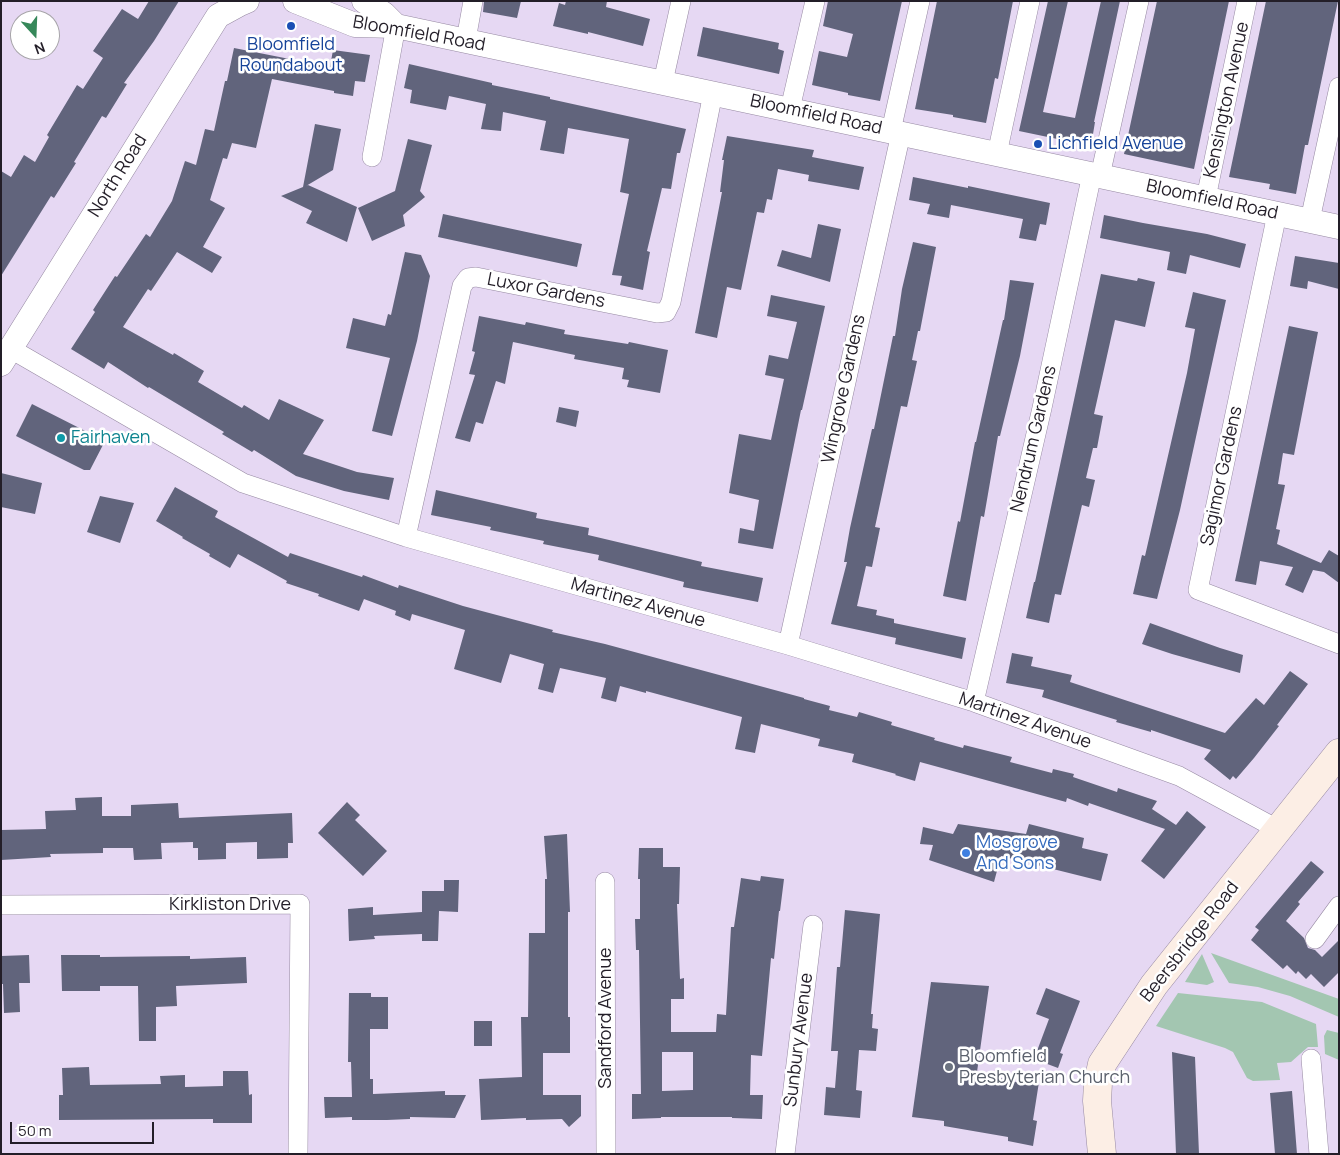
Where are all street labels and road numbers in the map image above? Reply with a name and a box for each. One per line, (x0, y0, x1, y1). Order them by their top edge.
street label: Bloomfield Road (351, 12, 487, 56)
street label: Kensington Avenue (1200, 20, 1254, 180)
street label: Bloomfield Road (748, 90, 884, 140)
street label: North Road (84, 131, 152, 221)
street label: Bloomfield Road (1144, 175, 1280, 225)
street label: Luxor Gardens (485, 269, 607, 313)
street label: Wingrove Gardens (818, 313, 870, 465)
street label: Nendrum Gardens (1007, 364, 1061, 514)
street label: Sagimor Gardens (1197, 404, 1247, 548)
street label: Martinez Avenue (568, 573, 708, 633)
street label: Martinez Avenue (956, 688, 1094, 754)
street label: Beersbridge Road (1136, 877, 1244, 1007)
street label: Kirkliston Drive (169, 894, 291, 916)
street label: Sandford Avenue (595, 947, 617, 1089)
street label: Sunbury Avenue (780, 972, 818, 1108)

